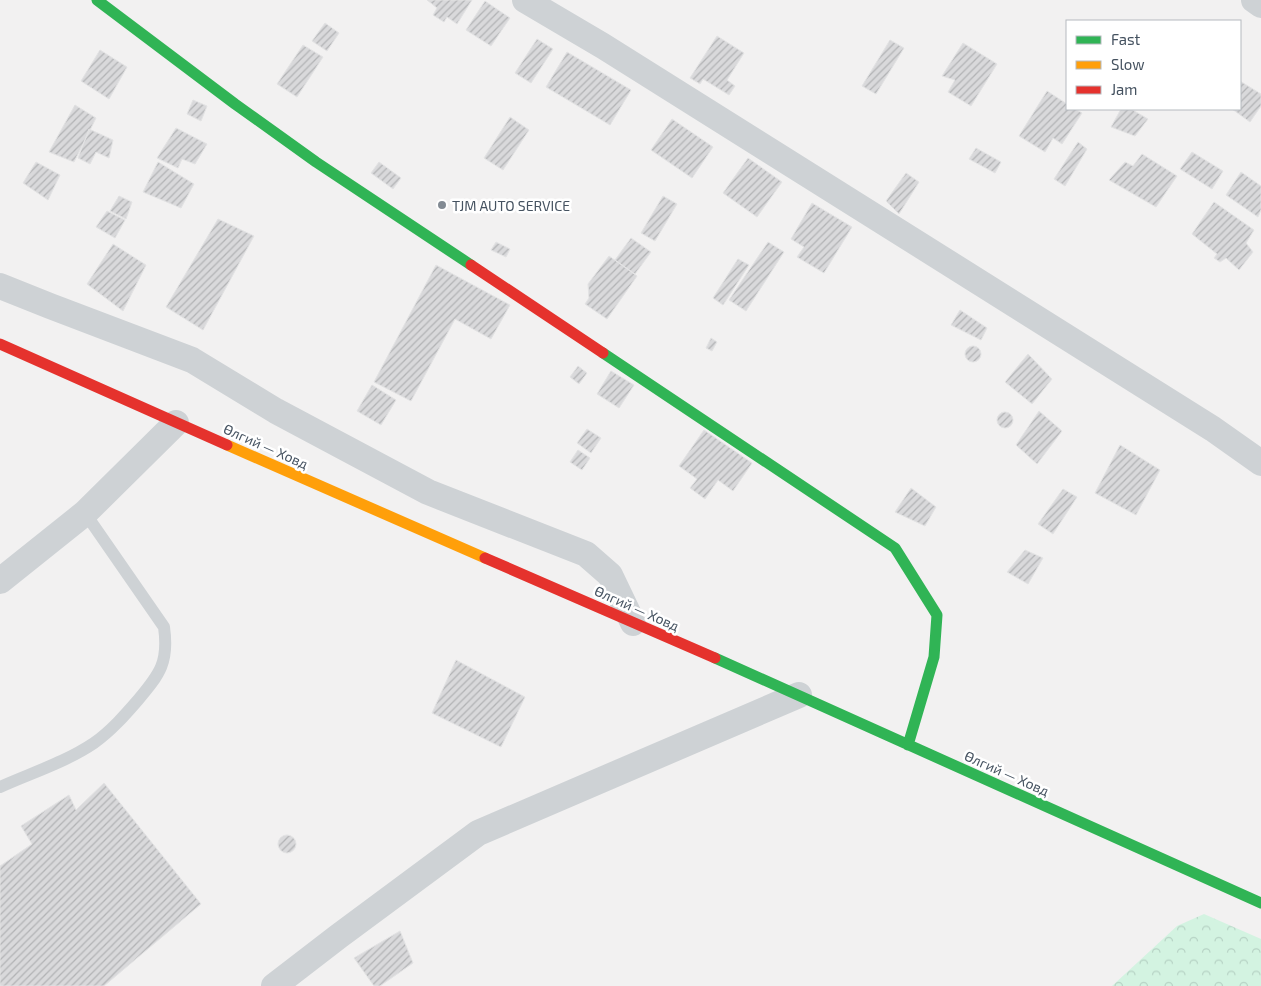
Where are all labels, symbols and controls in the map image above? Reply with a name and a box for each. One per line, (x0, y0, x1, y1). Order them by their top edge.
legend (1066, 20, 1241, 110)
text: Fast (1111, 30, 1141, 48)
text: Slow (1111, 55, 1145, 73)
text: Jam (1111, 80, 1137, 98)
place label: TJM AUTO SERVICE (452, 197, 570, 214)
marker: TJM AUTO SERVICE (436, 199, 448, 211)
street label: Өлгий — Ховд (221, 420, 311, 472)
street label: Өлгий — Ховд (592, 582, 682, 634)
street label: Өлгий — Ховд (962, 747, 1052, 799)

